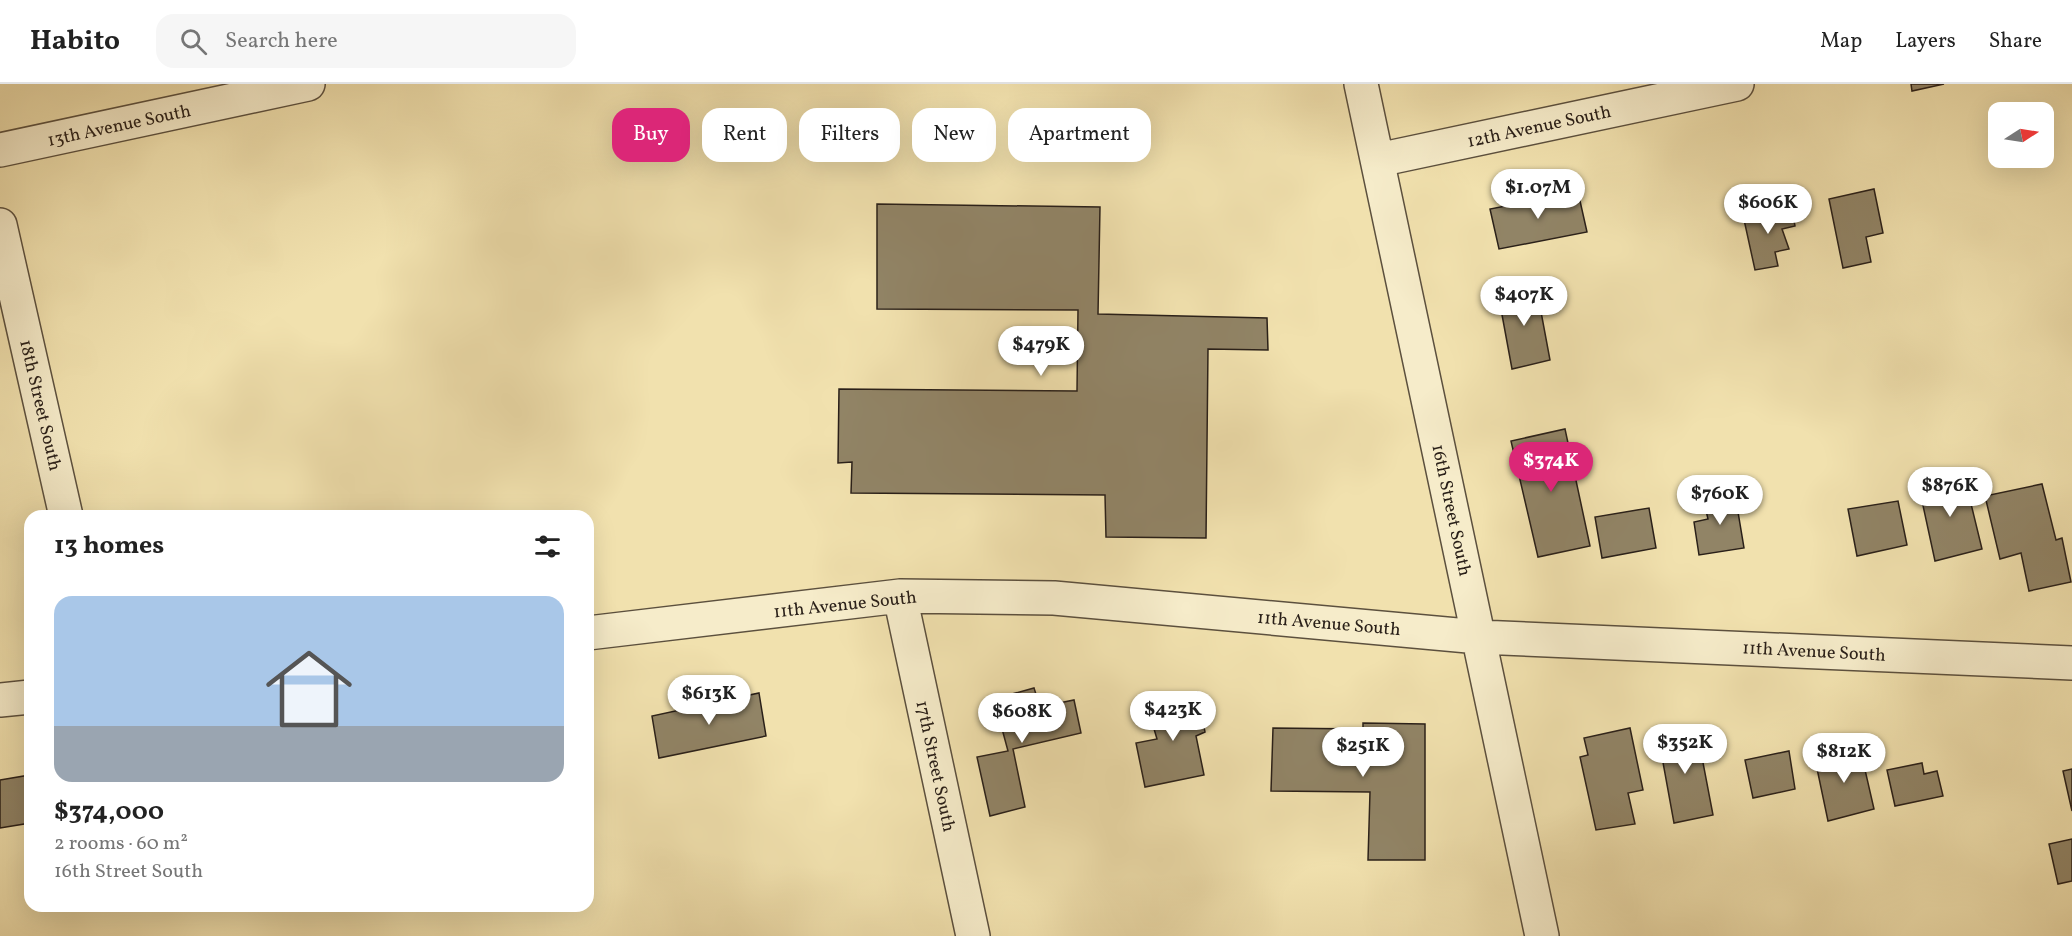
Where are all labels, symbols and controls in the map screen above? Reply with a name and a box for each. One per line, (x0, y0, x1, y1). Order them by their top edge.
search box (156, 14, 576, 68)
text: Habito (30, 22, 120, 61)
icon: search (177, 25, 210, 58)
text: Search here (225, 26, 338, 57)
text: Map (1820, 27, 1862, 56)
text: Layers (1895, 27, 1956, 56)
text: Share (1989, 27, 2042, 56)
street label: 13th Avenue South (45, 99, 194, 154)
street label: 12th Avenue South (1465, 100, 1614, 155)
north arrow (1988, 102, 2054, 168)
map controls (1988, 102, 2054, 168)
chip: Buy (612, 108, 690, 162)
chip: Rent (702, 108, 787, 162)
chip: Filters (799, 108, 900, 162)
chip: New (912, 108, 996, 162)
chip: Apartment (1008, 108, 1151, 162)
pin: $1.07M (1489, 169, 1587, 220)
text: $1.07M (1505, 174, 1571, 202)
pin: $606K (1726, 184, 1810, 235)
text: $606K (1738, 189, 1798, 217)
pin: $407K (1482, 276, 1566, 327)
text: $407K (1494, 281, 1554, 309)
pin: $479K (999, 326, 1083, 377)
text: $479K (1012, 331, 1070, 359)
street label: 18th Street South (12, 337, 67, 474)
street label: 16th Street South (1424, 442, 1477, 579)
pin: $374K (1509, 442, 1593, 493)
text: $374K (1523, 447, 1579, 475)
pin: $876K (1908, 467, 1992, 518)
text: $876K (1922, 472, 1978, 500)
pin: $760K (1678, 475, 1762, 526)
text: $760K (1691, 480, 1749, 508)
text: 13 homes (54, 528, 164, 564)
icon: filters (531, 530, 564, 563)
street label: 11th Avenue South (772, 586, 918, 625)
street label: 11th Avenue South (1256, 606, 1402, 643)
icon: home (255, 635, 363, 743)
street label: 11th Avenue South (1741, 636, 1887, 669)
pin: $613K (667, 675, 751, 726)
text: $613K (682, 680, 736, 708)
pin: $423K (1131, 691, 1215, 742)
pin: $608K (980, 693, 1064, 744)
text: $423K (1144, 696, 1202, 724)
street label: 17th Street South (908, 698, 961, 835)
text: $608K (992, 698, 1052, 726)
pin: $352K (1643, 724, 1727, 775)
pin: $251K (1321, 727, 1405, 778)
text: $352K (1657, 729, 1713, 757)
text: $251K (1336, 732, 1390, 760)
pin: $812K (1802, 733, 1886, 784)
text: $812K (1817, 738, 1871, 766)
text: $374,000 (54, 794, 164, 830)
text: 2 rooms · 60 m² (54, 830, 188, 858)
text: 16th Street South (54, 858, 203, 886)

